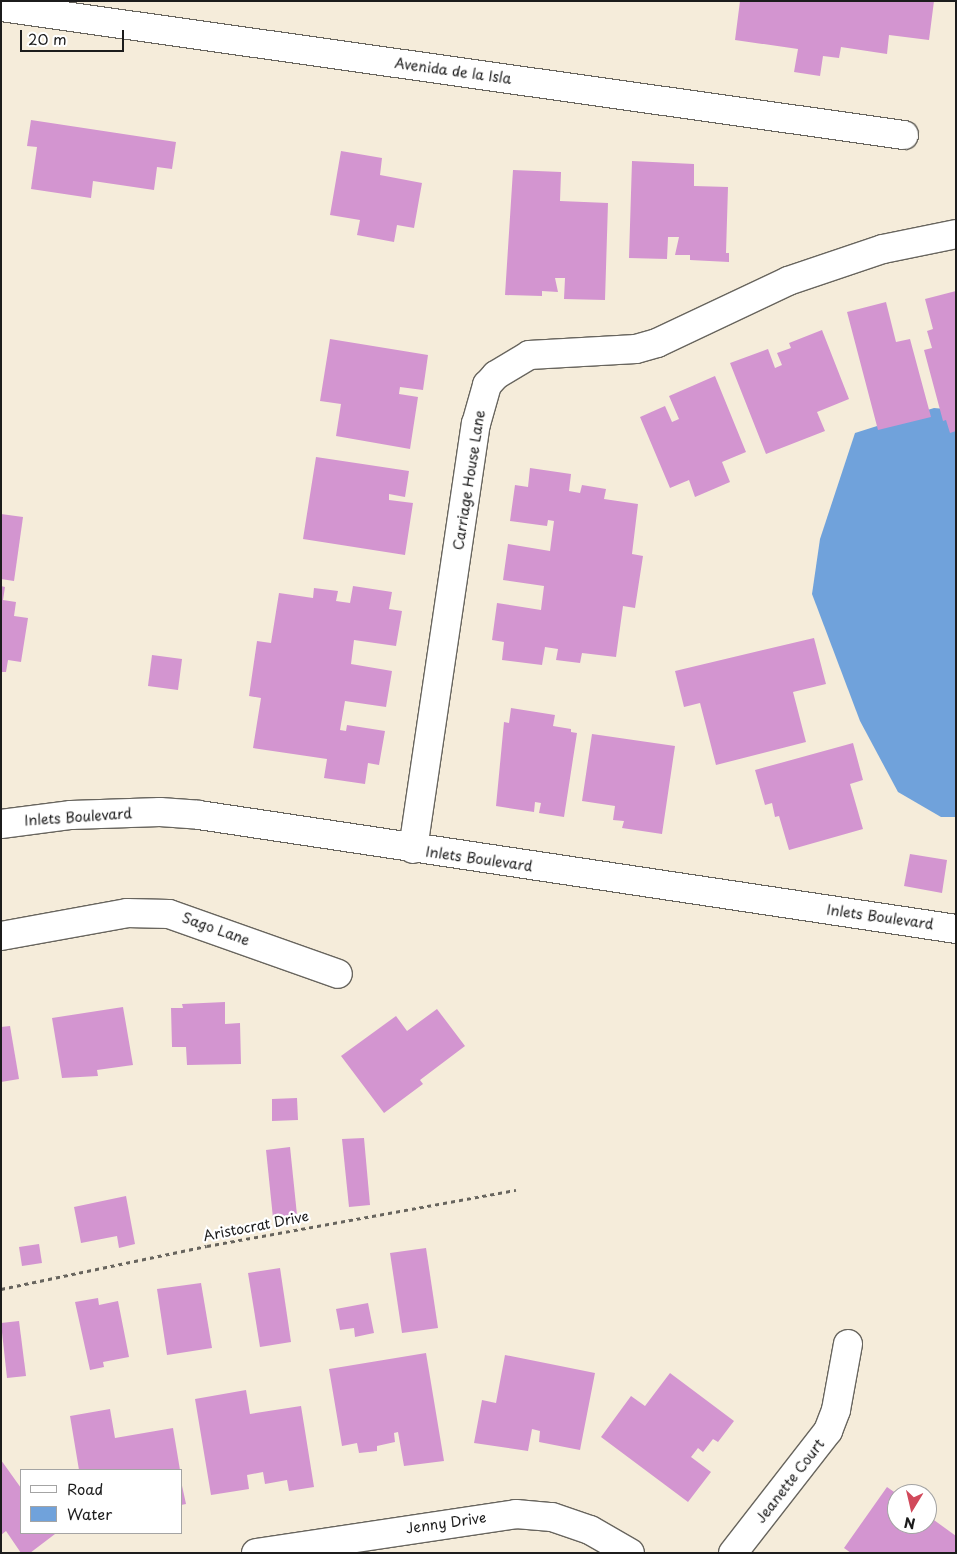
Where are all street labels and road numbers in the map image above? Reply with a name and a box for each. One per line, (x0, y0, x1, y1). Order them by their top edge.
street label: Avenida de la Isla (393, 54, 513, 88)
street label: Carriage House Lane (450, 409, 488, 551)
street label: Inlets Boulevard (24, 805, 132, 829)
street label: Inlets Boulevard (424, 843, 534, 875)
street label: Inlets Boulevard (825, 901, 935, 933)
street label: Sago Lane (180, 909, 252, 949)
street label: Aristocrat Drive (201, 1207, 311, 1245)
street label: Jeanette Court (752, 1436, 828, 1526)
street label: Jenny Drive (405, 1509, 487, 1537)

